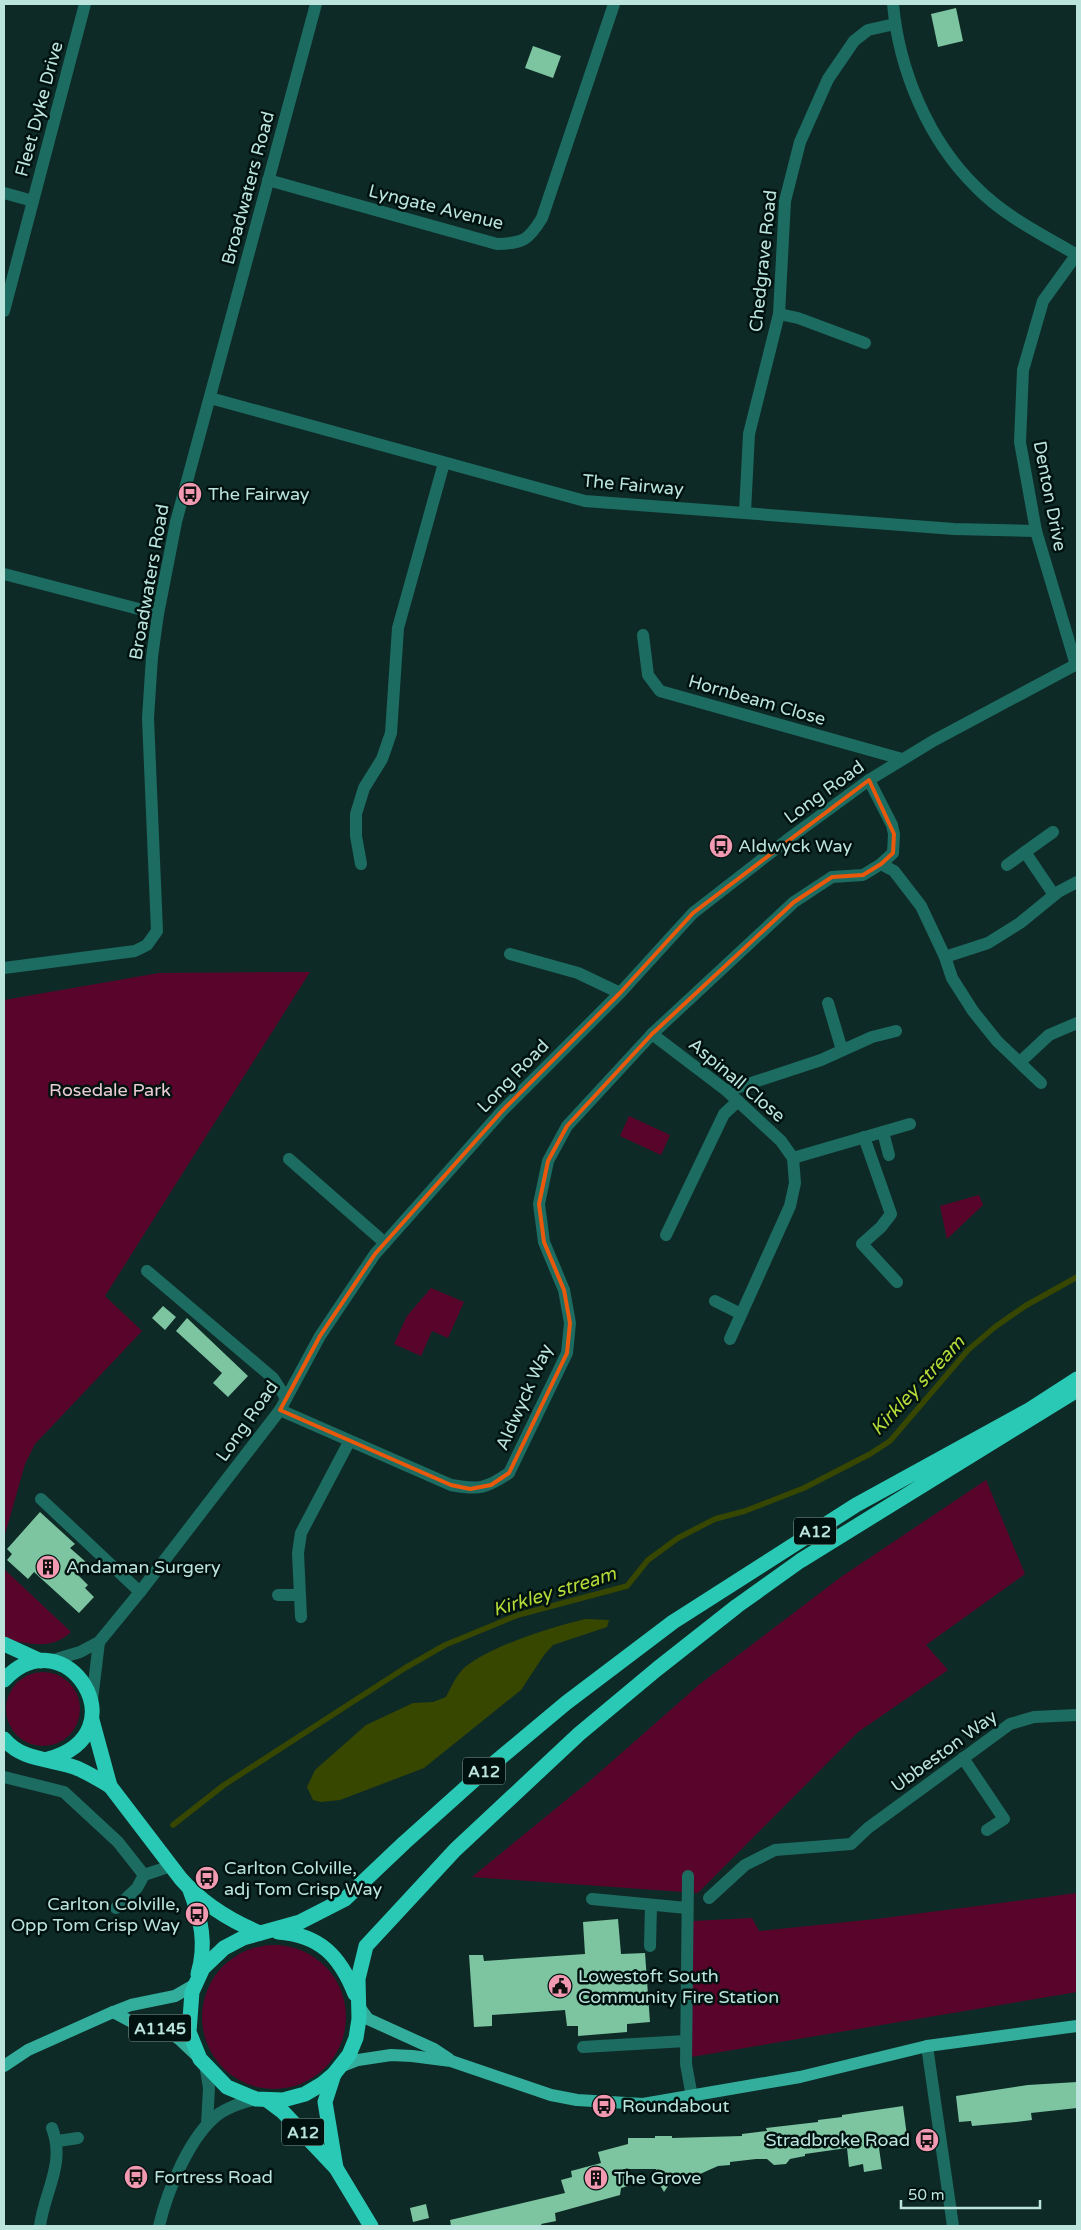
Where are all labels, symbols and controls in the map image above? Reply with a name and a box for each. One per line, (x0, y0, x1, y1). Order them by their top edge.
street label: Fleet Dyke Drive (10, 39, 68, 179)
street label: Broadwaters Road (217, 109, 279, 267)
street label: Lyngate Avenue (366, 180, 506, 234)
street label: Chedgrave Road (745, 189, 781, 333)
street label: Denton Drive (1029, 439, 1071, 553)
street label: The Fairway (581, 470, 685, 500)
bus stop icon: The Fairway (177, 481, 203, 507)
place label: The Fairway (208, 483, 310, 505)
street label: Broadwaters Road (124, 502, 174, 662)
street label: Hornbeam Close (686, 670, 828, 730)
street label: Long Road (780, 756, 868, 828)
bus stop icon: Aldwyck Way (708, 833, 734, 859)
place label: Aldwyck Way (738, 835, 852, 857)
street label: Aspinall Close (684, 1033, 790, 1127)
street label: Long Road (473, 1035, 553, 1117)
park label: Rosedale Park (49, 1079, 171, 1101)
water label: Kirkley stream (866, 1331, 970, 1440)
street label: Aldwyck Way (491, 1340, 557, 1454)
street label: Long Road (211, 1376, 283, 1466)
road number: A12 (794, 1518, 836, 1544)
building icon: Andaman Surgery (35, 1554, 61, 1580)
place label: Andaman Surgery (66, 1556, 221, 1578)
water label: Kirkley stream (490, 1563, 619, 1621)
street label: Ubbeston Way (887, 1705, 1001, 1797)
road number: A12 (463, 1758, 505, 1784)
place label: Carlton Colville, adj Tom Crisp Way (224, 1857, 383, 1900)
bus stop icon: Carlton Colville, adj Tom Crisp Way (194, 1865, 220, 1891)
place label: Carlton Colville, Opp Tom Crisp Way (11, 1893, 180, 1936)
bus stop icon: Carlton Colville, Opp Tom Crisp Way (184, 1901, 210, 1927)
place label: Lowestoft South Community Fire Station (578, 1965, 779, 2008)
public building icon: Lowestoft South Community Fire Station (547, 1973, 573, 1999)
road number: A1145 (129, 2015, 191, 2042)
bus stop icon: Roundabout (591, 2093, 617, 2119)
place label: Roundabout (622, 2095, 729, 2117)
road number: A12 (282, 2118, 324, 2146)
bus stop icon: Stradbroke Road (914, 2127, 940, 2153)
place label: Stradbroke Road (765, 2129, 910, 2151)
bus stop icon: Fortress Road (123, 2164, 149, 2190)
building icon: The Grove (583, 2165, 609, 2191)
place label: Fortress Road (154, 2166, 273, 2188)
place label: The Grove (614, 2167, 701, 2189)
scale bar (901, 2178, 1040, 2210)
text: 50 m (908, 2186, 945, 2204)

